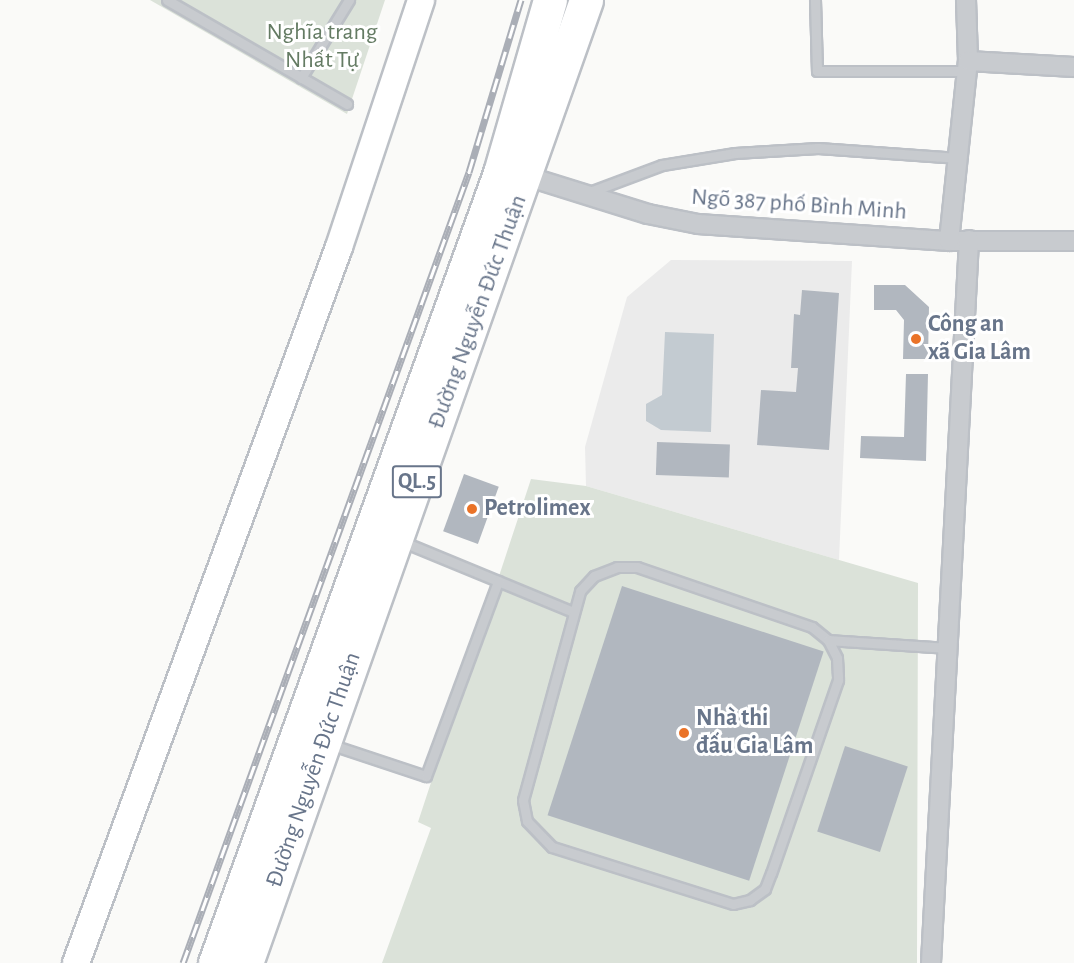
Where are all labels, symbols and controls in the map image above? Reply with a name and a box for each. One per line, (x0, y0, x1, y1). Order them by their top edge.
park label: Nghĩa trang Nhất Tự (267, 19, 377, 75)
street label: Ngõ 387 phố Bình Minh (690, 183, 908, 227)
street label: Đường Nguyễn Đức Thuận (422, 191, 534, 433)
place label: Công an xã Gia Lâm (928, 311, 1031, 367)
marker: Công an xã Gia Lâm (909, 332, 923, 346)
road number: QL.5 (392, 463, 442, 501)
place label: Petrolimex (484, 495, 591, 523)
marker: Petrolimex (465, 502, 479, 516)
street label: Đường Nguyễn Đức Thuận (260, 649, 368, 891)
place label: Nhà thi đấu Gia Lâm (696, 705, 813, 761)
marker: Nhà thi đấu Gia Lâm (677, 726, 691, 740)

